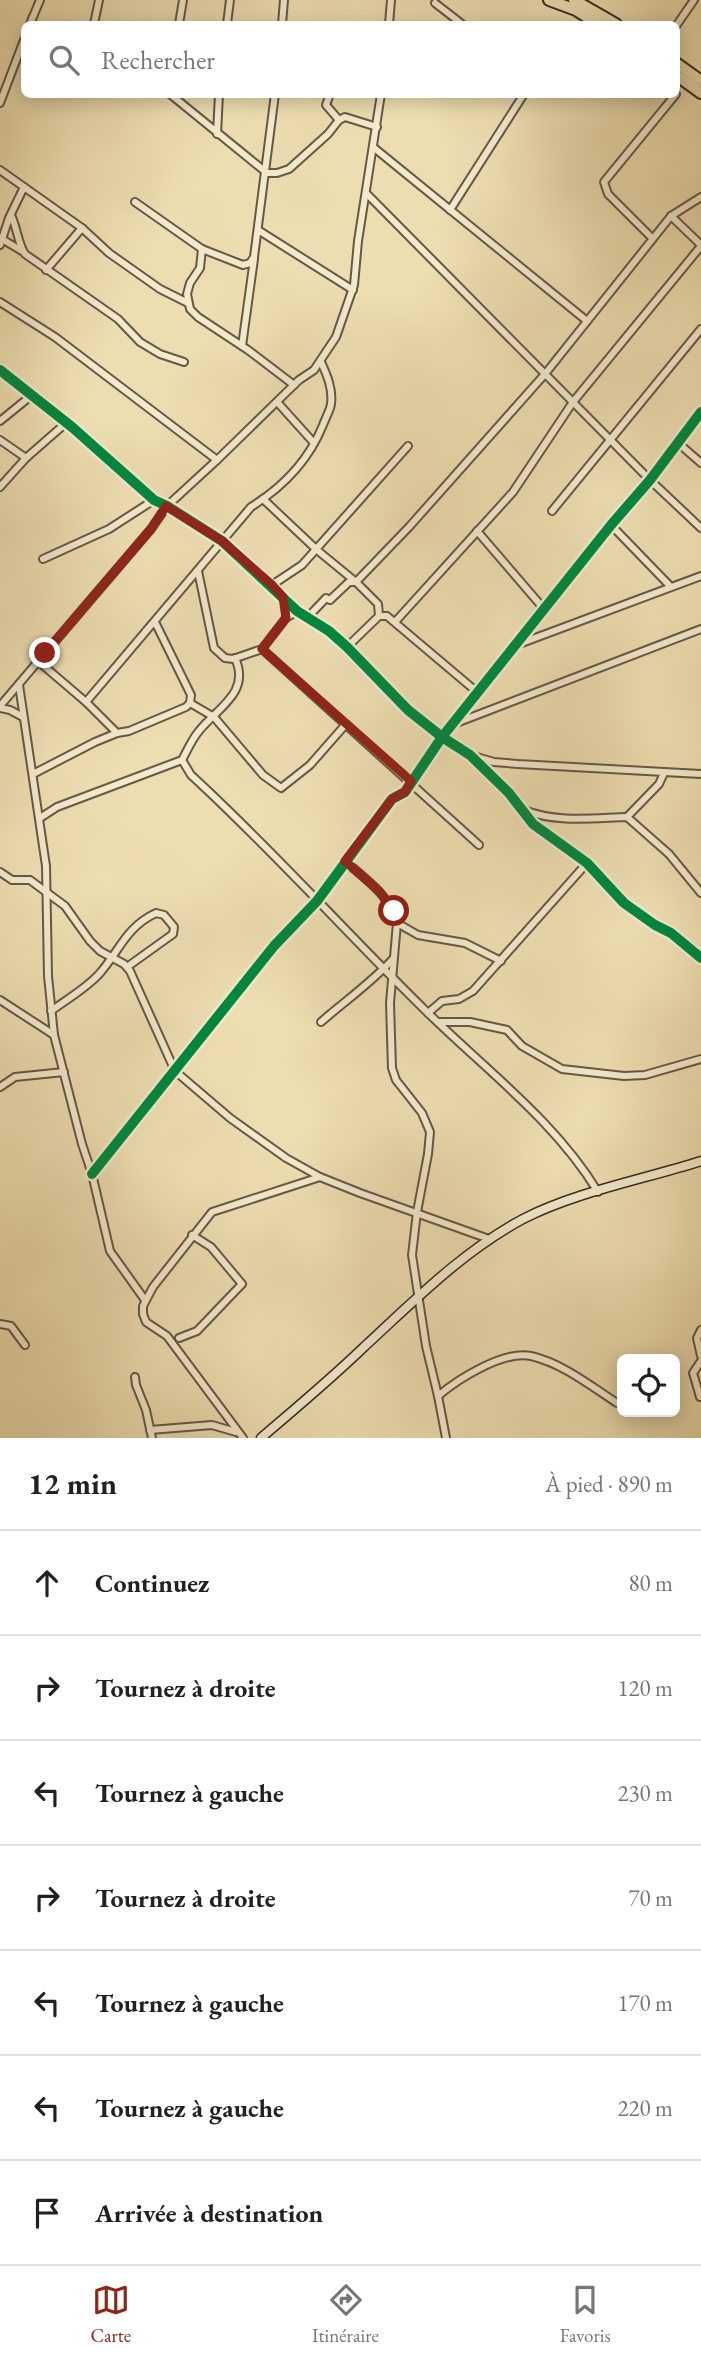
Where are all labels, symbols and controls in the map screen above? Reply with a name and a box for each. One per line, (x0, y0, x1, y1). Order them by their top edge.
search box (21, 21, 680, 98)
icon: search (45, 41, 83, 79)
text: Rechercher (101, 43, 215, 77)
route end (29, 637, 60, 668)
route start (378, 895, 409, 926)
map controls (617, 1354, 680, 1417)
button: locate (617, 1354, 680, 1417)
text: 12 min (28, 1464, 117, 1503)
text: À pied · 890 m (545, 1469, 673, 1499)
icon: ahead (28, 1564, 66, 1602)
text: Continuez (95, 1566, 209, 1600)
text: 80 m (628, 1568, 673, 1598)
icon: right (28, 1669, 66, 1707)
text: Tournez à droite (95, 1671, 276, 1705)
text: 120 m (617, 1673, 673, 1703)
icon: left (28, 1774, 66, 1812)
text: Tournez à gauche (95, 1776, 284, 1810)
text: 230 m (617, 1778, 673, 1808)
icon: right (28, 1879, 66, 1917)
text: Tournez à droite (95, 1881, 276, 1915)
text: 70 m (628, 1883, 673, 1913)
icon: left (28, 1984, 66, 2022)
text: Tournez à gauche (95, 1986, 284, 2020)
text: 170 m (617, 1988, 673, 2018)
icon: left (28, 2089, 66, 2127)
text: Tournez à gauche (95, 2091, 284, 2125)
text: 220 m (617, 2093, 673, 2123)
icon: arrive (28, 2194, 66, 2232)
text: Arrivée à destination (95, 2196, 323, 2230)
tab: Carte (90, 2281, 131, 2348)
tab: Itinéraire (312, 2281, 379, 2348)
tab: Favoris (560, 2281, 611, 2348)

